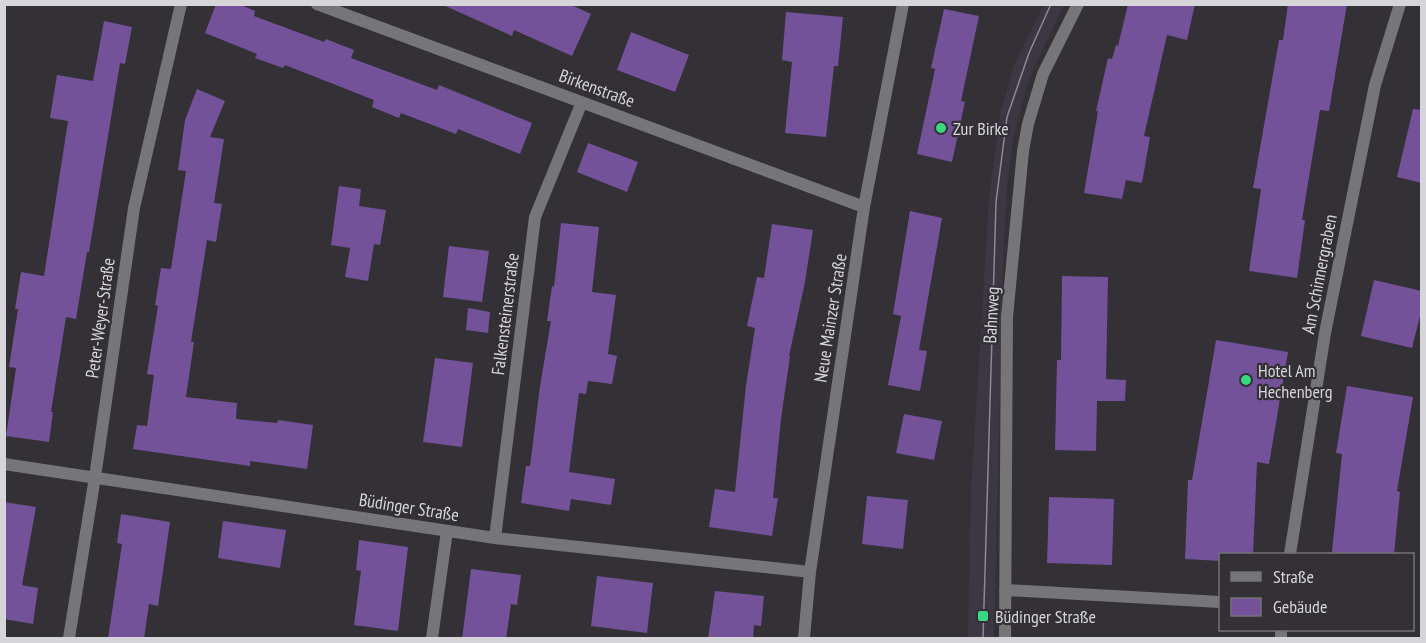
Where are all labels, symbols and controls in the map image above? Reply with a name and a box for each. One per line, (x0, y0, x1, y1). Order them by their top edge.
street label: Birkenstraße (556, 64, 638, 112)
place label: Zur Birke (953, 117, 1009, 140)
marker: Zur Birke (934, 121, 948, 135)
street label: Am Schinnergraben (1296, 212, 1342, 336)
street label: Falkensteinerstraße (486, 252, 524, 376)
street label: Neue Mainzer Straße (808, 252, 852, 384)
street label: Peter-Weyer-Straße (80, 256, 120, 380)
street label: Bahnweg (978, 286, 1004, 344)
place label: Hotel Am Hechenberg (1258, 359, 1333, 403)
marker: Hotel Am Hechenberg (1239, 373, 1253, 387)
street label: Büdinger Straße (357, 488, 461, 526)
legend (1219, 553, 1414, 631)
text: Straße (1273, 565, 1314, 588)
text: Gebäude (1273, 595, 1327, 618)
place label: Büdinger Straße (995, 605, 1096, 628)
marker: Büdinger Straße (976, 609, 990, 623)

